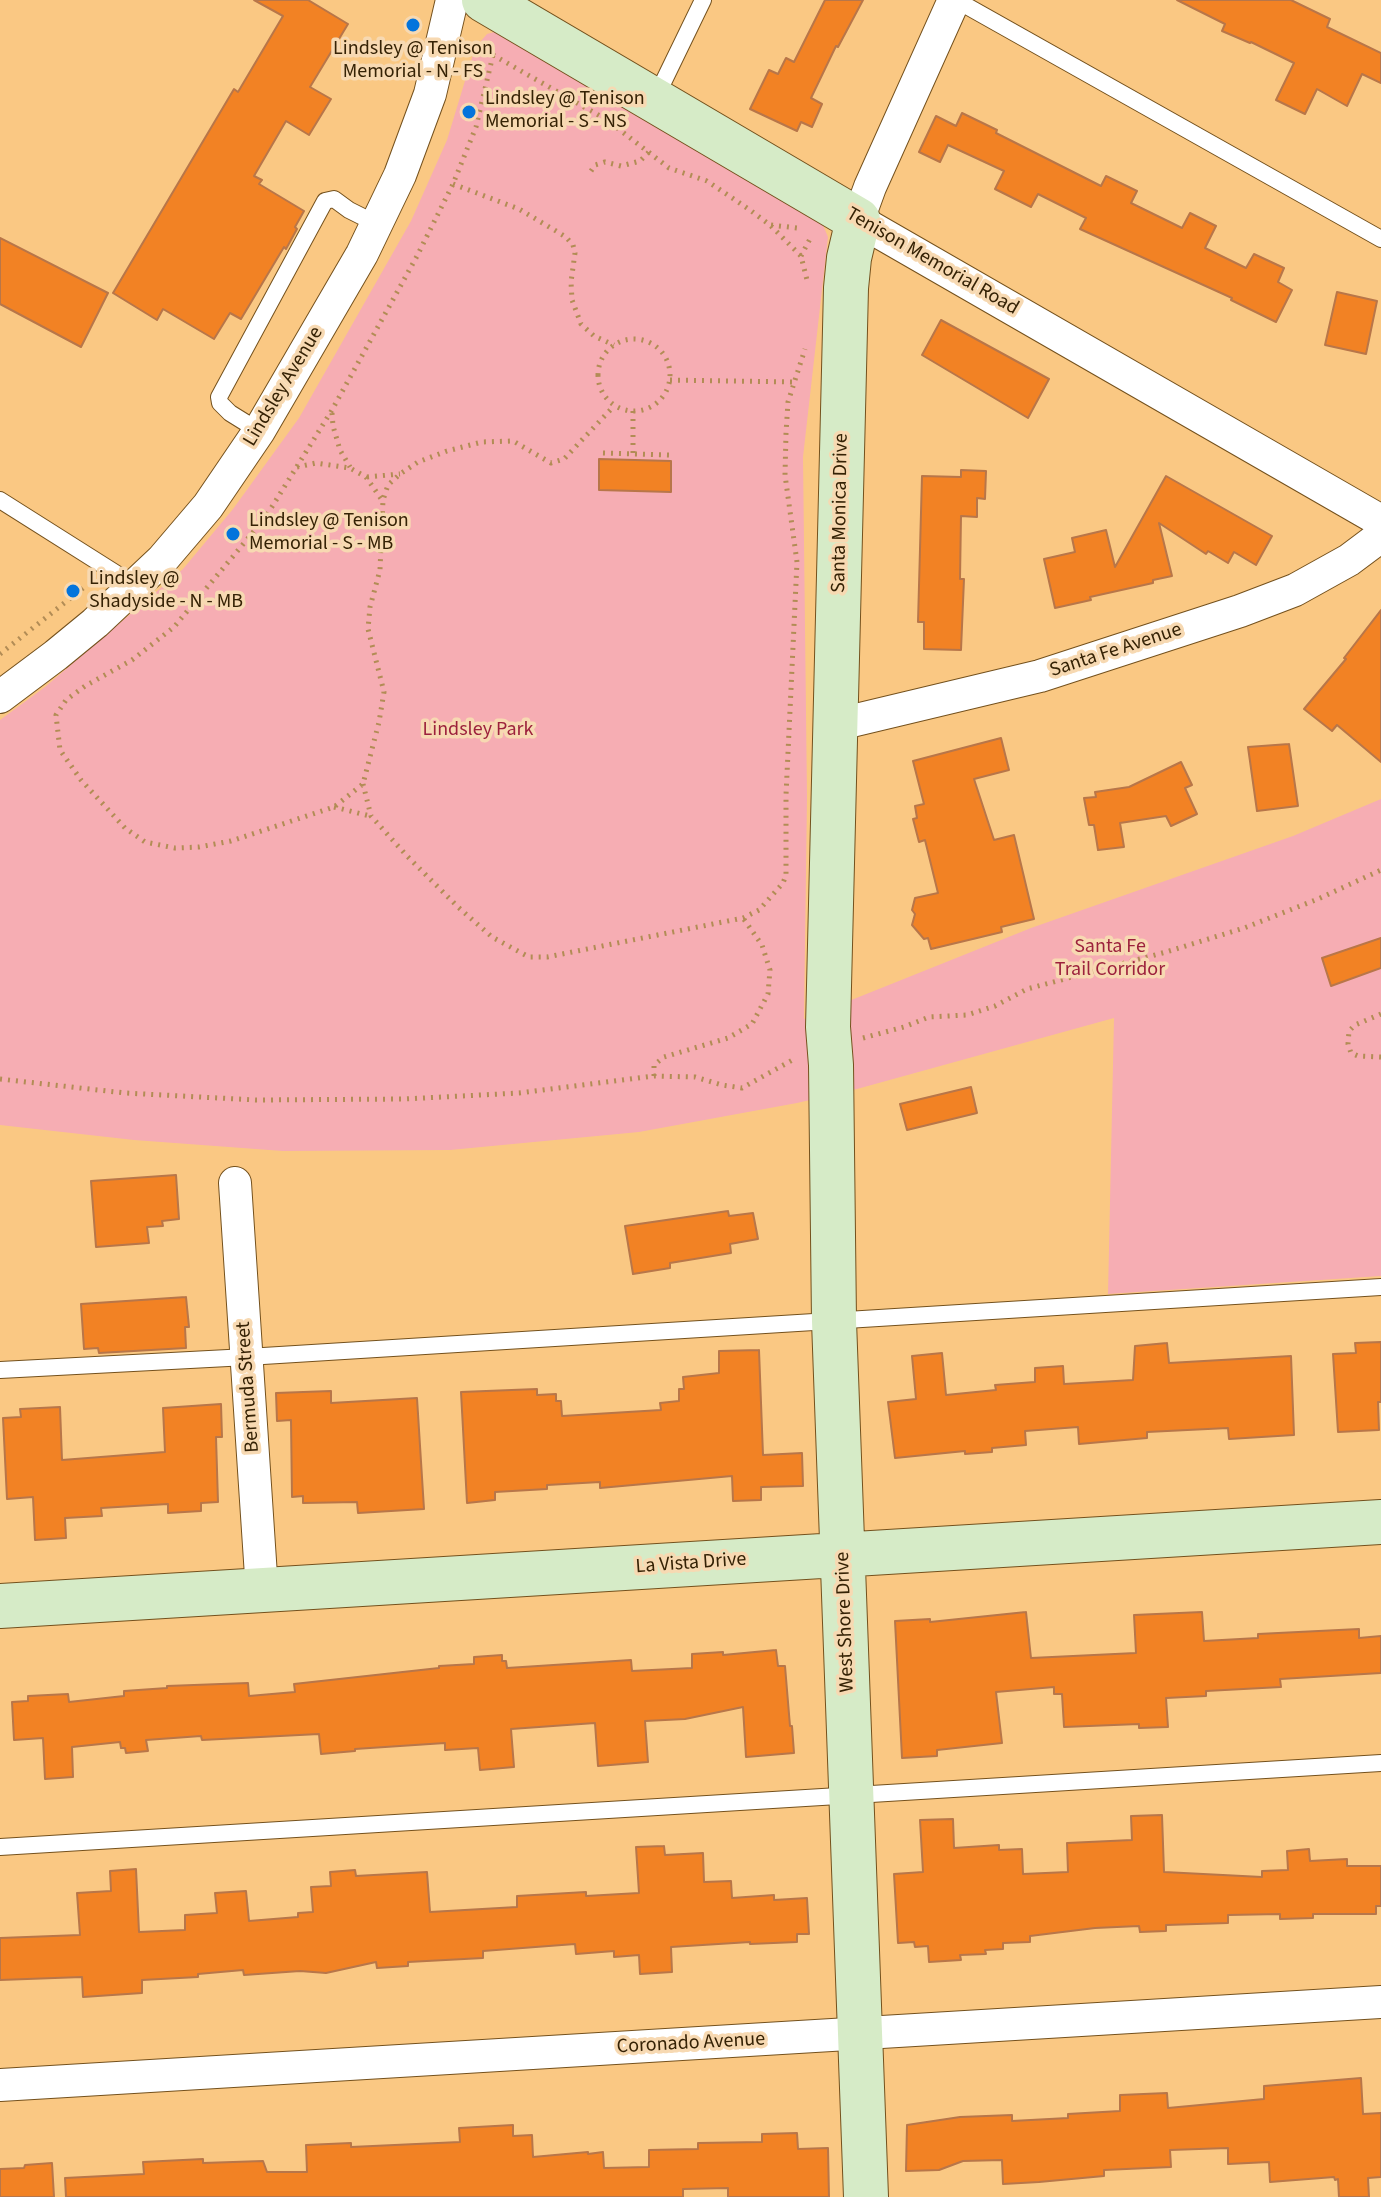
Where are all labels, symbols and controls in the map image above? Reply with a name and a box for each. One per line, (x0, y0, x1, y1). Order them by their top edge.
marker: Lindsley @ Tenison Memorial - N - FS (404, 16, 422, 34)
place label: Lindsley @ Tenison Memorial - N - FS (333, 38, 493, 85)
place label: Lindsley @ Tenison Memorial - S - NS (485, 88, 645, 135)
marker: Lindsley @ Tenison Memorial - S - NS (460, 103, 478, 121)
street label: Tenison Memorial Road (841, 203, 1023, 321)
street label: Lindsley Avenue (239, 323, 329, 451)
street label: Santa Monica Drive (828, 433, 854, 593)
place label: Lindsley @ Tenison Memorial - S - MB (249, 510, 409, 557)
marker: Lindsley @ Tenison Memorial - S - MB (224, 525, 242, 543)
place label: Lindsley @ Shadyside - N - MB (89, 568, 243, 615)
marker: Lindsley @ Shadyside - N - MB (64, 582, 82, 600)
street label: Santa Fe Avenue (1047, 618, 1185, 684)
park label: Lindsley Park (423, 719, 533, 743)
park label: Santa Fe Trail Corridor (1055, 936, 1165, 983)
street label: Bermuda Street (232, 1321, 266, 1453)
street label: La Vista Drive (635, 1548, 747, 1580)
street label: West Shore Drive (832, 1551, 860, 1693)
street label: Coronado Avenue (616, 2028, 766, 2060)

